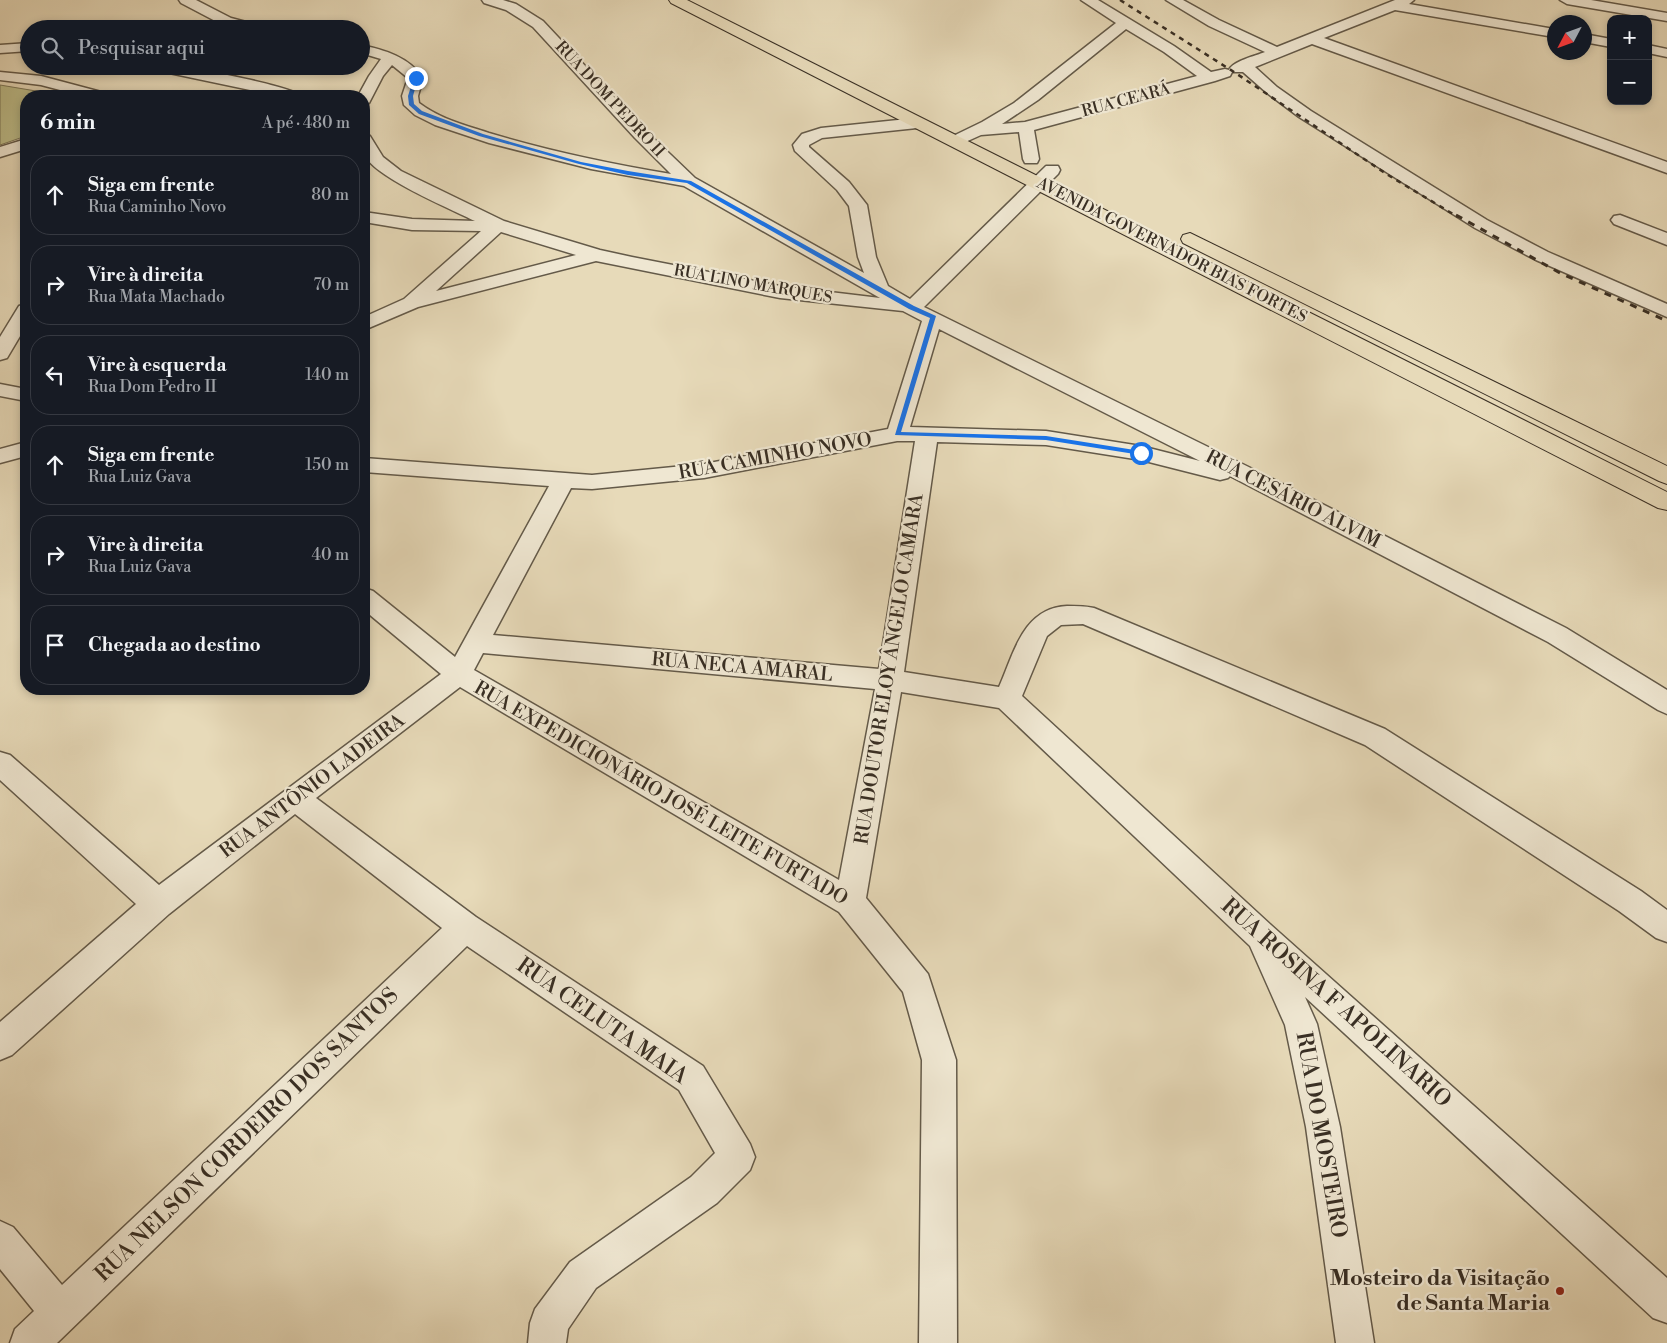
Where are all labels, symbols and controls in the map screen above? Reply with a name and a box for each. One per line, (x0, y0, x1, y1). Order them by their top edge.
north arrow (1547, 15, 1592, 60)
map controls (1607, 15, 1652, 105)
button: + (1607, 15, 1652, 60)
search box (20, 20, 370, 75)
icon: search (38, 34, 66, 62)
text: Pesquisar aqui (78, 36, 205, 60)
street label: RUA DOM PEDRO II (551, 37, 669, 161)
button: − (1607, 60, 1652, 105)
route end (405, 67, 428, 90)
street label: RUA CEARÁ (1079, 76, 1174, 121)
text: 6 min (40, 110, 95, 136)
text: A pé · 480 m (262, 113, 350, 133)
street label: AVENIDA GOVERNADOR BIAS FORTES (1033, 172, 1311, 327)
text: Siga em frente (88, 173, 215, 197)
icon: ahead (41, 181, 69, 209)
text: 80 m (311, 185, 349, 205)
text: Rua Caminho Novo (88, 197, 226, 217)
street label: RUA LINO MARQUES (672, 260, 834, 308)
text: Vire à direita (88, 263, 203, 287)
icon: right (41, 271, 69, 299)
text: 70 m (313, 275, 349, 295)
text: Rua Mata Machado (88, 287, 225, 307)
text: Vire à esquerda (88, 353, 227, 377)
icon: left (41, 361, 69, 389)
text: 140 m (305, 365, 349, 385)
text: Rua Dom Pedro II (88, 377, 217, 397)
street label: RUA CAMINHO NOVO (676, 427, 874, 485)
route start (1130, 442, 1153, 465)
text: Siga em frente (88, 443, 215, 467)
street label: RUA CESÁRIO ALVIM (1201, 444, 1385, 554)
icon: ahead (41, 451, 69, 479)
text: 150 m (305, 455, 349, 475)
text: Rua Luiz Gava (88, 467, 191, 487)
street label: RUA DOUTOR ELOY ÂNGELO CAMARA (848, 491, 929, 846)
text: Vire à direita (88, 533, 203, 557)
icon: right (41, 541, 69, 569)
text: 40 m (312, 545, 349, 565)
text: Rua Luiz Gava (88, 557, 191, 577)
icon: arrive (41, 631, 69, 659)
text: Chegada ao destino (88, 633, 261, 657)
street label: RUA NECA AMARAL (650, 647, 834, 687)
street label: RUA EXPEDICIONÁRIO JOSÉ LEITE FURTADO (470, 675, 853, 910)
street label: RUA ANTÔNIO LADEIRA (214, 707, 410, 863)
street label: RUA ROSINA F APOLINARIO (1215, 893, 1457, 1113)
street label: RUA CELUTA MAIA (511, 952, 694, 1091)
street label: RUA NELSON CORDEIRO DOS SANTOS (90, 982, 404, 1288)
street label: RUA DO MOSTEIRO (1290, 1030, 1352, 1240)
place label: Mosteiro da Visitação de Santa Maria (1330, 1265, 1551, 1317)
marker: Mosteiro da Visitação de Santa Maria (1554, 1285, 1566, 1297)

